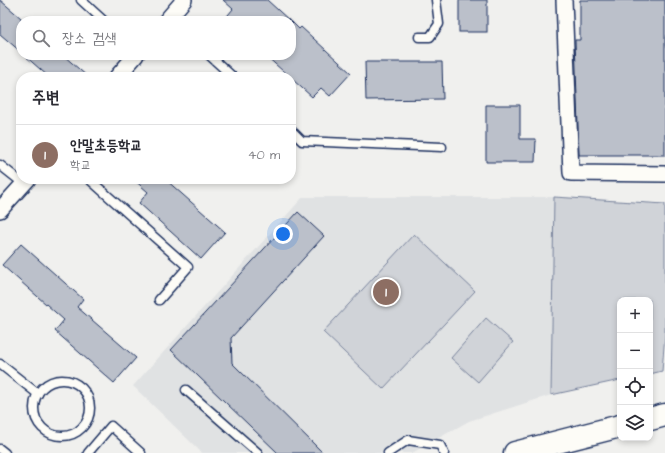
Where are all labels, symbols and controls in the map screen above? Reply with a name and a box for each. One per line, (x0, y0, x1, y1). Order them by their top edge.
search box (16, 16, 296, 60)
icon: search (30, 27, 52, 49)
text: 장소 검색 (62, 28, 116, 49)
text: 주변 (32, 86, 59, 110)
text: 안말초등학교 (70, 135, 142, 156)
text: 1 (44, 146, 46, 164)
text: 40 m (248, 146, 280, 164)
text: 학교 (70, 156, 91, 174)
your location (273, 224, 293, 244)
pin: 1 (373, 277, 399, 307)
map controls (617, 297, 653, 441)
button: + (617, 297, 653, 333)
button: − (617, 333, 653, 369)
button: locate (617, 369, 653, 405)
button: layers (617, 405, 653, 441)

